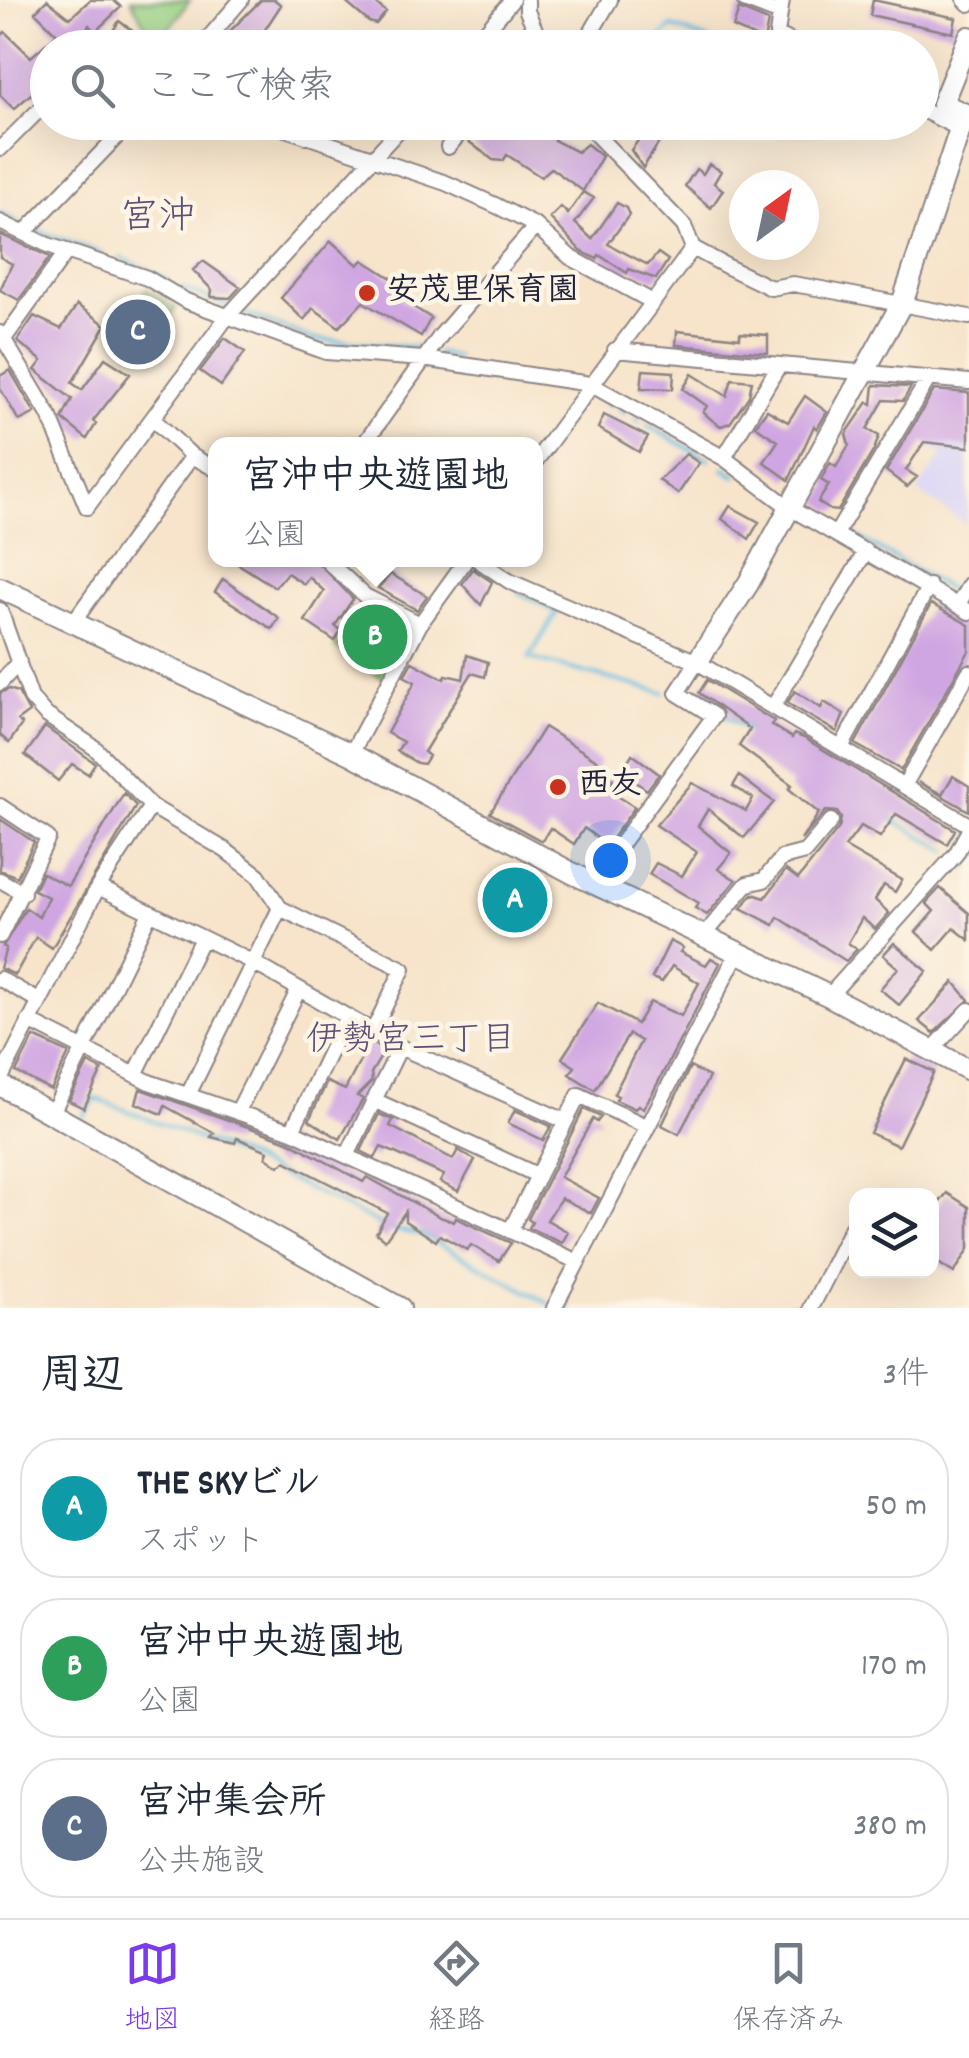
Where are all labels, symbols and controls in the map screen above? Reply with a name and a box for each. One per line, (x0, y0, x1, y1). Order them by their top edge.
search box (30, 30, 939, 140)
icon: search (65, 58, 120, 113)
text: ここで検索 (145, 62, 335, 117)
north arrow (729, 170, 819, 260)
district label: 宮沖 (120, 192, 196, 247)
place label: 安茂里保育園 (387, 270, 579, 316)
marker: 安茂里保育園 (356, 282, 378, 304)
pin: C (106, 294, 170, 370)
popup (208, 437, 543, 567)
text: 宮沖中央遊園地 (242, 452, 509, 507)
text: 公園 (242, 515, 307, 561)
pin: B (342, 600, 408, 674)
place label: 西友 (578, 764, 642, 810)
marker: 西友 (547, 776, 569, 798)
your location (585, 835, 636, 886)
pin: A (482, 862, 548, 938)
district label: 伊勢宮三丁目 (306, 1017, 516, 1067)
map controls (849, 1188, 939, 1278)
button: layers (849, 1188, 939, 1278)
text: 周辺 (40, 1349, 124, 1409)
text: 3件 (883, 1354, 929, 1400)
text: THE SKYビル (137, 1458, 321, 1513)
text: A (66, 1485, 83, 1531)
text: 50 m (865, 1485, 927, 1531)
text: スポット (137, 1521, 265, 1567)
text: 宮沖中央遊園地 (137, 1618, 403, 1673)
text: B (67, 1645, 82, 1691)
text: 170 m (861, 1645, 927, 1691)
text: 公園 (137, 1681, 201, 1727)
text: 宮沖集会所 (137, 1778, 327, 1833)
text: C (67, 1805, 82, 1851)
text: 380 m (853, 1805, 927, 1851)
text: 公共施設 (137, 1841, 265, 1887)
tab: 地図 (124, 1936, 180, 2043)
tab: 経路 (428, 1936, 485, 2043)
tab: 保存済み (733, 1936, 845, 2043)

